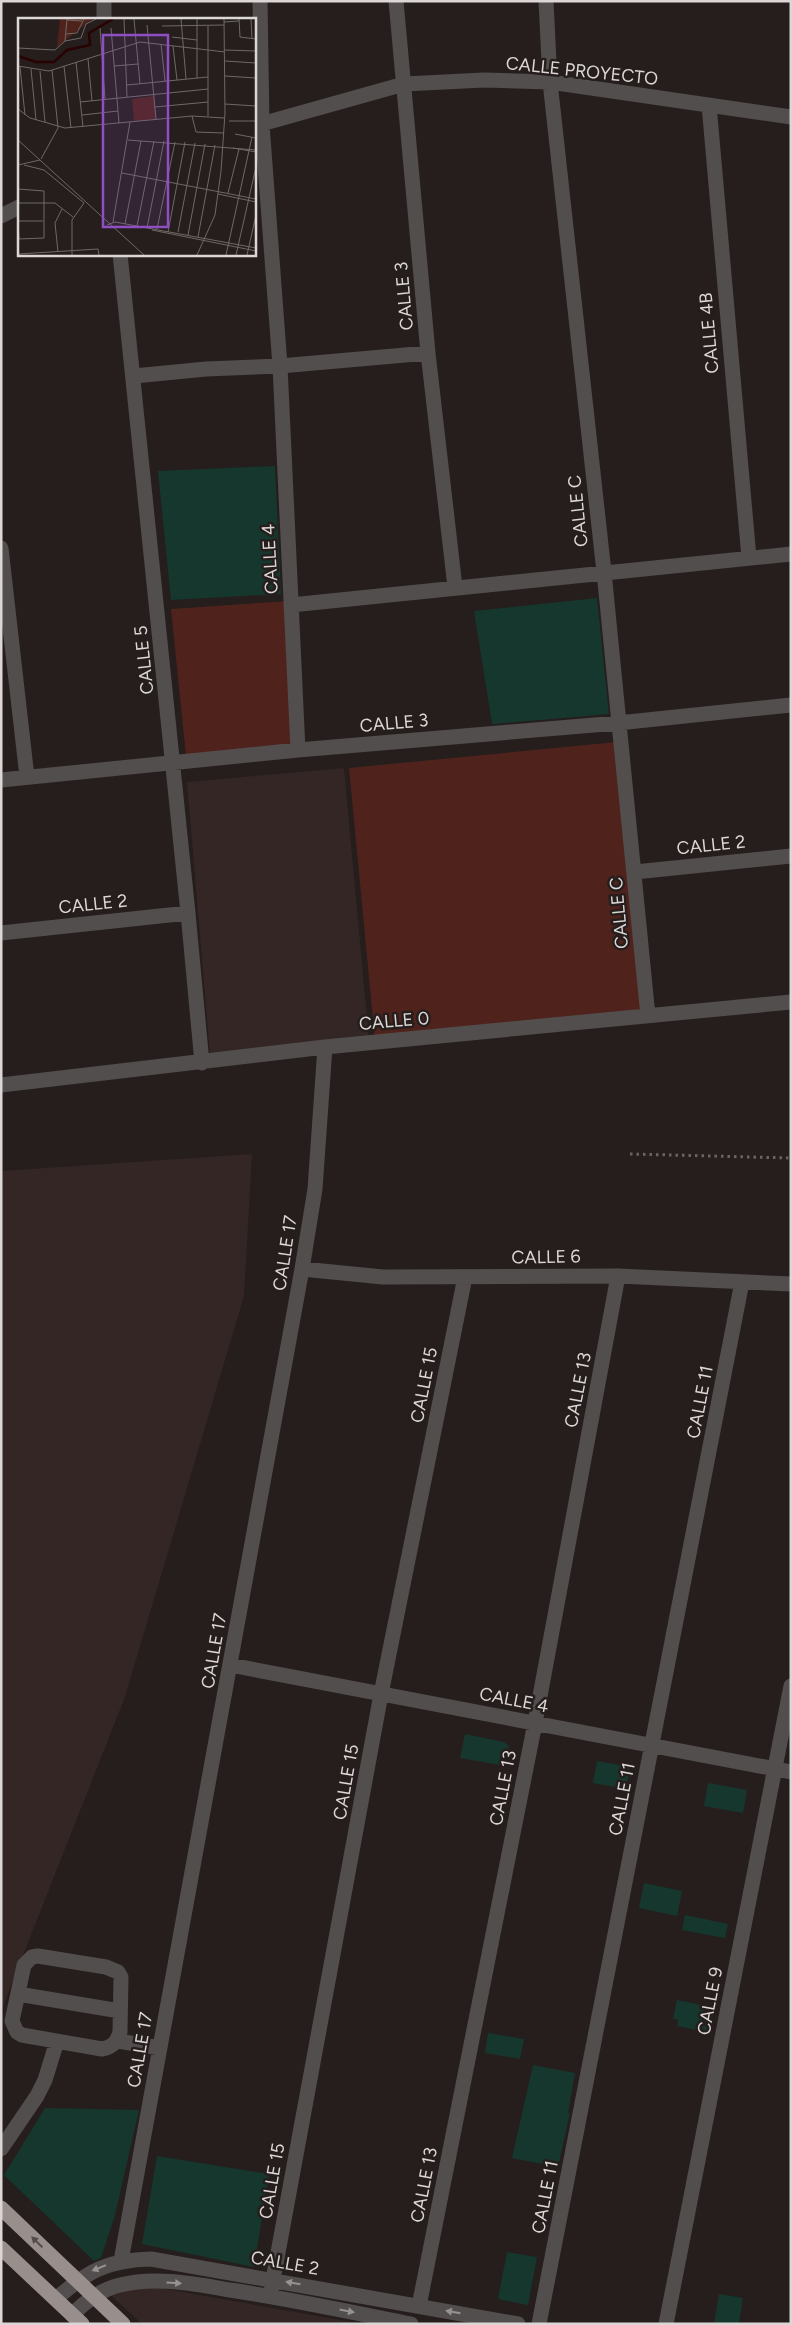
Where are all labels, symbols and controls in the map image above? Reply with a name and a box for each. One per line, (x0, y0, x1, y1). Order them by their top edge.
inset map (18, 18, 255, 255)
street label: CALLE PROYECTO (505, 52, 659, 90)
street label: CALLE 3 (390, 261, 418, 331)
street label: CALLE 4B (695, 292, 723, 374)
street label: CALLE C (563, 474, 593, 548)
street label: CALLE 4 (257, 523, 283, 595)
street label: CALLE 5 (129, 624, 159, 696)
street label: CALLE 3 (359, 709, 429, 737)
street label: CALLE 2 (676, 830, 746, 860)
street label: CALLE C (605, 876, 633, 950)
street label: CALLE 2 (58, 889, 128, 919)
street label: CALLE 0 (358, 1007, 430, 1035)
street label: CALLE 17 (268, 1213, 302, 1292)
street label: CALLE 6 (511, 1245, 581, 1269)
street label: CALLE 15 (406, 1345, 442, 1425)
street label: CALLE 13 (560, 1350, 596, 1430)
street label: CALLE 11 (682, 1364, 718, 1440)
street label: CALLE 17 (197, 1611, 231, 1690)
street label: CALLE 4 (477, 1683, 551, 1717)
street label: CALLE 15 (329, 1742, 363, 1822)
street label: CALLE 13 (485, 1748, 521, 1828)
street label: CALLE 11 (604, 1761, 640, 1837)
street label: CALLE 9 (693, 1965, 727, 2037)
street label: CALLE 17 (123, 2010, 157, 2089)
street label: CALLE 15 (255, 2141, 289, 2221)
street label: CALLE 13 (406, 2145, 442, 2225)
street label: CALLE 11 (527, 2159, 563, 2235)
one-way arrow (31, 2236, 43, 2248)
street label: CALLE 2 (249, 2246, 321, 2280)
one-way arrow (92, 2265, 106, 2273)
one-way arrow (166, 2279, 182, 2287)
one-way arrow (285, 2279, 301, 2287)
one-way arrow (339, 2307, 354, 2315)
one-way arrow (444, 2308, 460, 2316)

